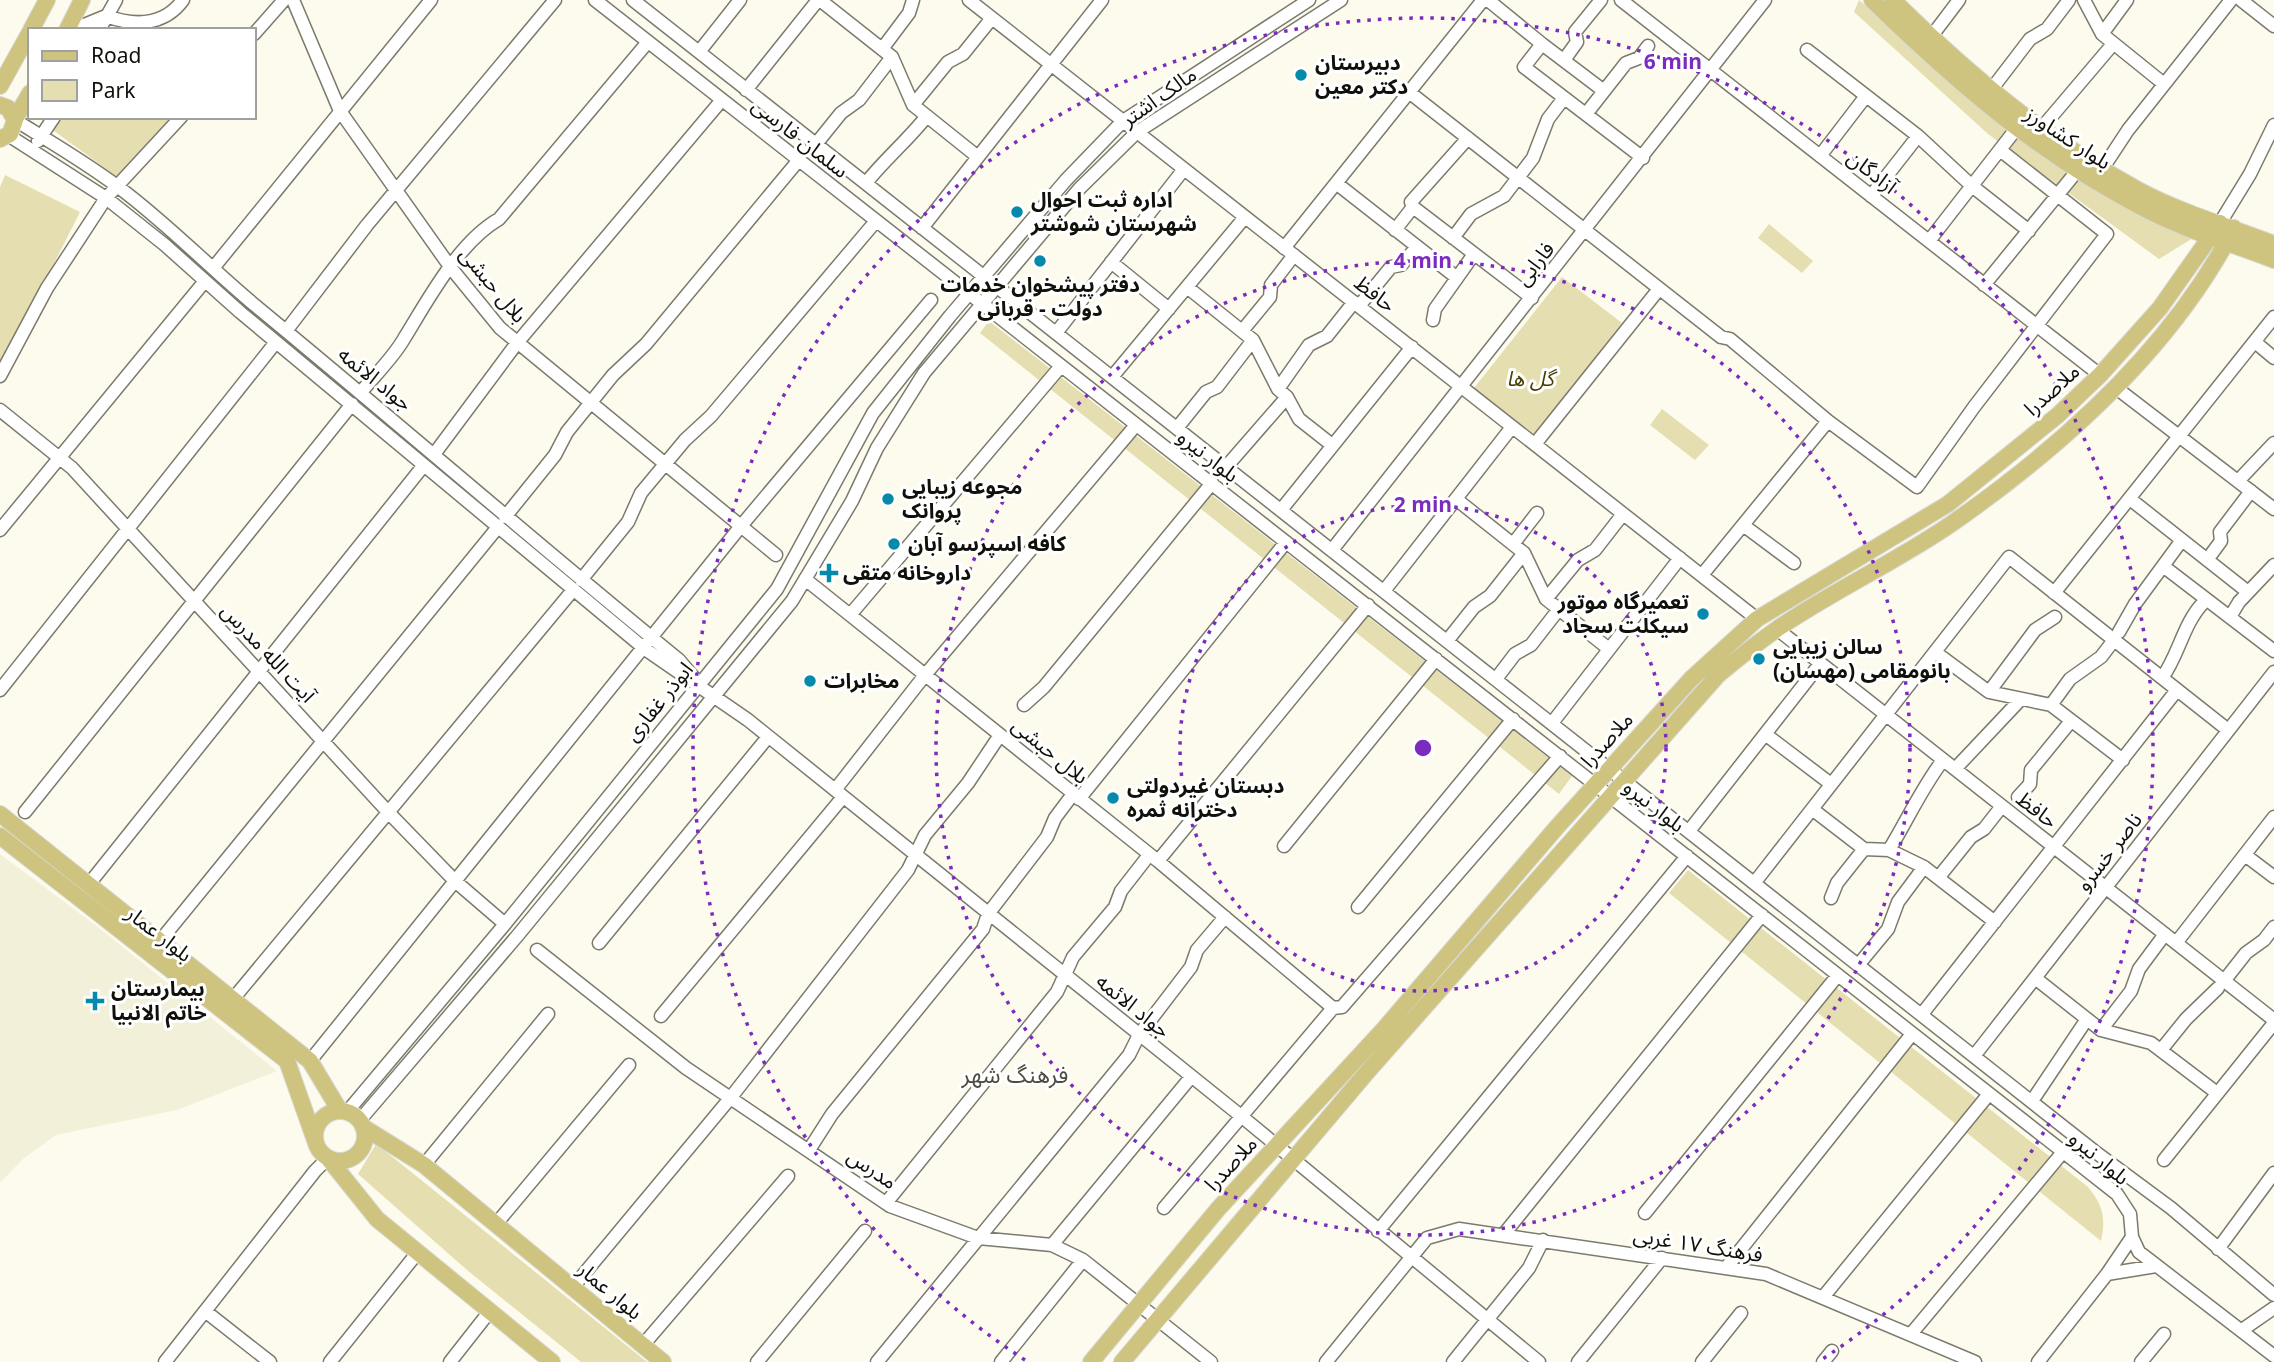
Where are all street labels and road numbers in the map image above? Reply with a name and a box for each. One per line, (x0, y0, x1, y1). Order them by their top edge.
street label: مالک اشتر (1110, 54, 1207, 140)
street label: سلمان فارسی (741, 85, 859, 191)
street label: بلوار کشاورز (2014, 92, 2121, 183)
street label: آزادگان (1836, 137, 1908, 207)
street label: فارابی (1503, 231, 1567, 297)
street label: بلال حبشی (447, 236, 539, 334)
street label: حافظ (1344, 263, 1406, 325)
street label: جواد الائمه (327, 334, 423, 424)
street label: ملاصدرا (2013, 352, 2091, 428)
street label: بلوار نیرو (1166, 417, 1250, 495)
street label: آیت الله مدرس (209, 592, 328, 715)
street label: ابوذر غفاری (612, 651, 706, 753)
street label: ملاصدرا (1569, 701, 1645, 779)
street label: بلال حبشی (1001, 705, 1099, 797)
street label: بلوار نیرو (1612, 767, 1696, 845)
street label: حافظ (2006, 779, 2068, 841)
street label: ناصر خسرو (2063, 802, 2155, 902)
street label: بلوار عمار (115, 892, 203, 975)
street label: جواد الائمه (1085, 961, 1181, 1051)
street label: بلوار نیرو (2058, 1118, 2140, 1198)
street label: ملاصدرا (1192, 1125, 1270, 1203)
street label: مدرس (837, 1135, 907, 1203)
street label: فرهنگ ۱۷ غربی (1630, 1213, 1766, 1277)
street label: بلوار عمار (566, 1249, 653, 1332)

